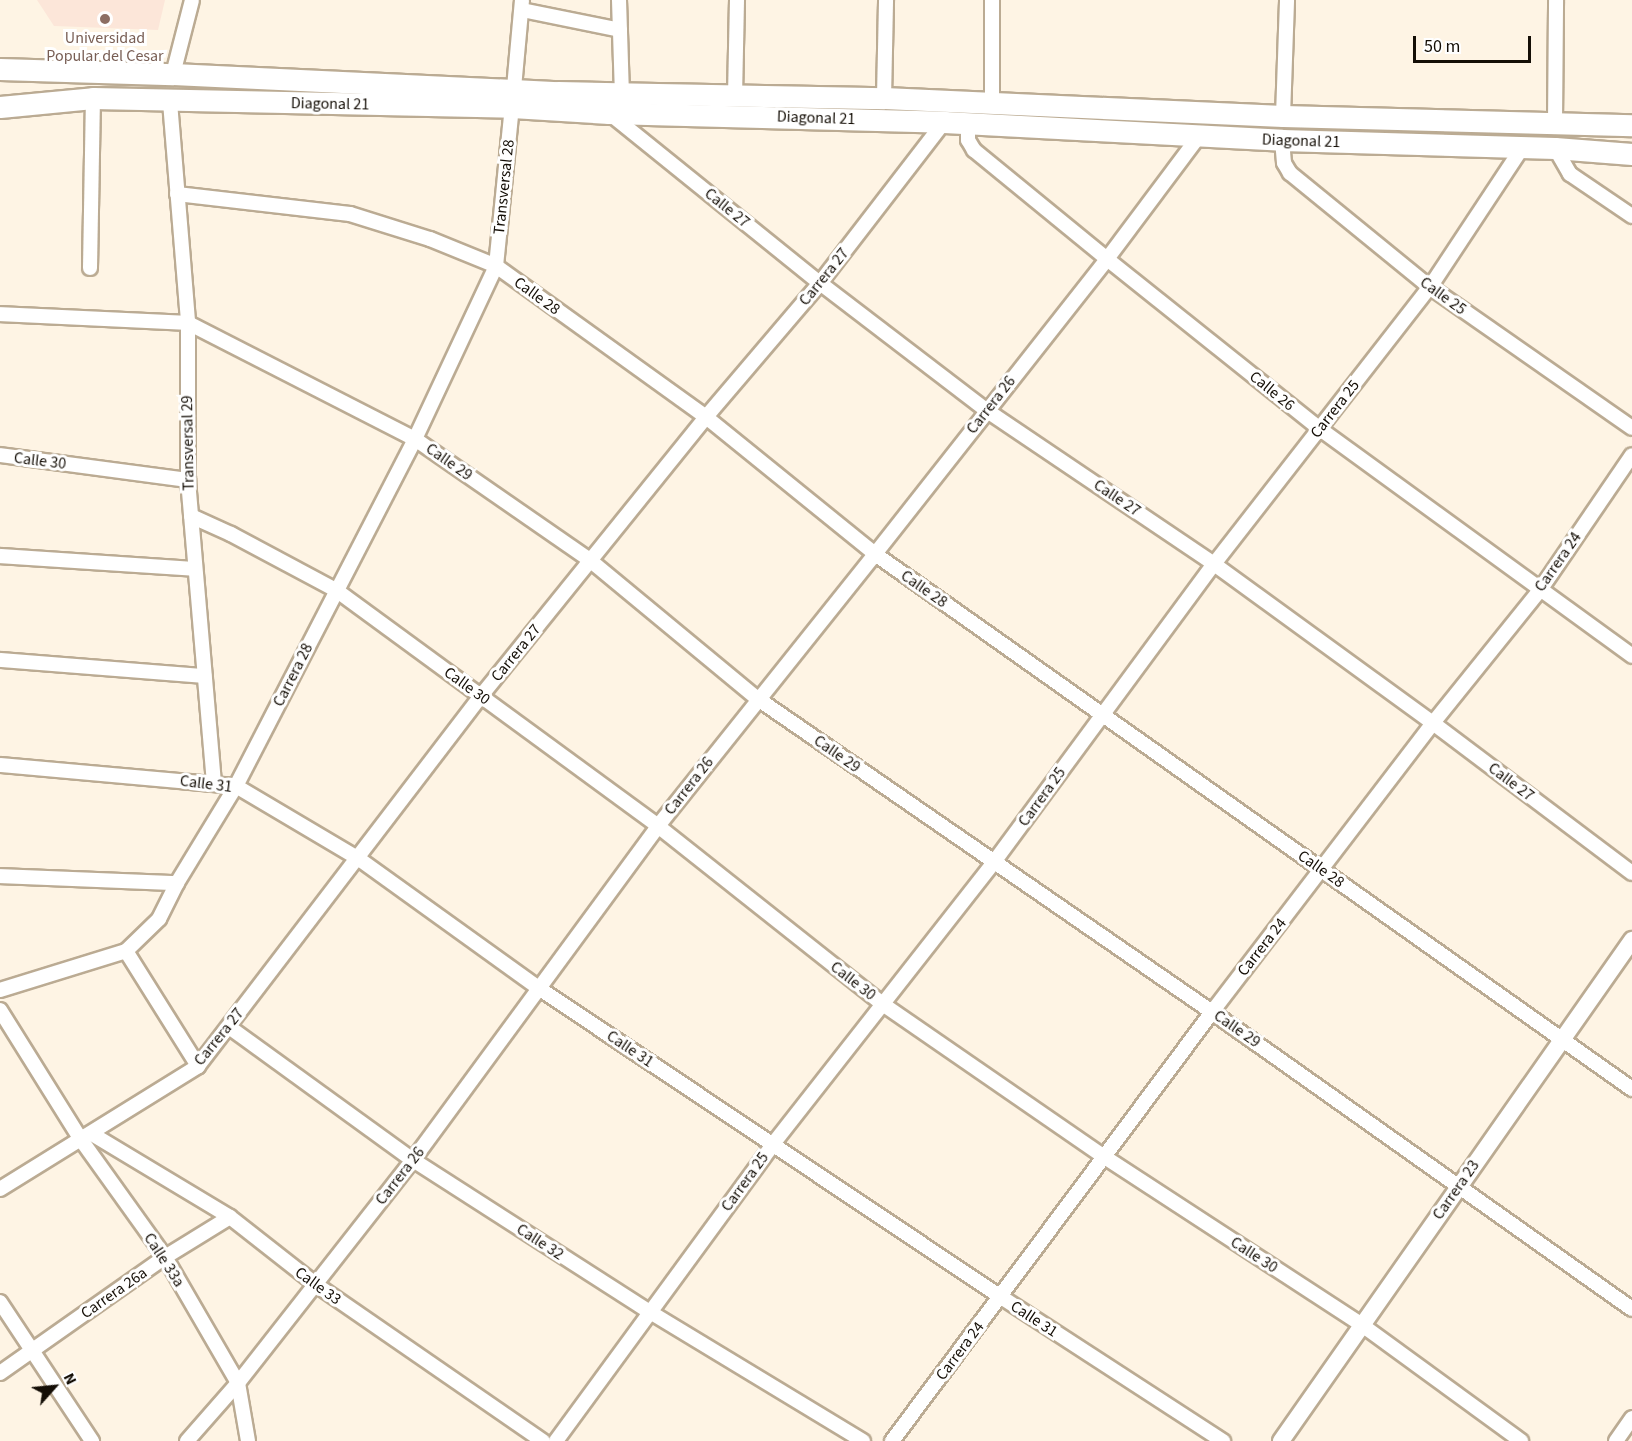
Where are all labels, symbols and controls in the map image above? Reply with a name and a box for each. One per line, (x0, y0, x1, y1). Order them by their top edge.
marker: Universidad Popular del Cesar (98, 12, 112, 26)
scale bar (1416, 24, 1534, 62)
place label: Universidad Popular del Cesar (46, 28, 164, 66)
text: 50 m (1424, 34, 1460, 59)
street label: Diagonal 21 (291, 94, 369, 114)
street label: Diagonal 21 (777, 107, 855, 129)
street label: Diagonal 21 (1262, 130, 1340, 152)
street label: Transversal 28 (489, 139, 519, 235)
street label: Calle 27 (701, 184, 753, 232)
street label: Carrera 27 (795, 244, 853, 310)
street label: Calle 28 (510, 273, 564, 319)
street label: Calle 25 (1416, 273, 1470, 319)
street label: Calle 26 (1246, 367, 1298, 415)
street label: Carrera 26 (962, 372, 1020, 438)
street label: Carrera 25 (1306, 376, 1364, 442)
street label: Transversal 29 (178, 395, 198, 491)
street label: Calle 29 (422, 439, 476, 485)
street label: Calle 30 (13, 448, 67, 474)
street label: Calle 27 (1090, 475, 1144, 521)
street label: Carrera 24 (1531, 528, 1585, 596)
street label: Calle 28 (897, 566, 951, 612)
street label: Carrera 27 (487, 620, 545, 686)
street label: Carrera 28 (269, 640, 317, 710)
street label: Calle 30 (440, 663, 494, 709)
street label: Calle 29 (810, 731, 864, 777)
street label: Carrera 26 (660, 753, 718, 819)
street label: Calle 27 (1484, 759, 1538, 805)
street label: Carrera 25 (1014, 764, 1070, 830)
street label: Calle 31 (179, 771, 233, 797)
street label: Calle 28 (1294, 846, 1348, 892)
street label: Carrera 24 (1233, 914, 1291, 980)
street label: Calle 30 (826, 957, 880, 1005)
street label: Carrera 27 (190, 1004, 248, 1070)
street label: Calle 29 (1210, 1006, 1264, 1052)
street label: Calle 31 (603, 1026, 657, 1072)
street label: Carrera 26 (371, 1143, 429, 1209)
street label: Carrera 25 (717, 1149, 773, 1215)
street label: Carrera 23 (1429, 1156, 1483, 1224)
street label: Calle 32 (513, 1220, 567, 1264)
street label: Calle 33a (139, 1229, 189, 1291)
street label: Calle 30 (1227, 1233, 1281, 1277)
street label: Carrera 26a (77, 1263, 151, 1323)
street label: Calle 33 (291, 1263, 345, 1309)
street label: Calle 31 (1007, 1297, 1061, 1341)
street label: Carrera 24 (932, 1318, 988, 1384)
north arrow (24, 1357, 84, 1417)
text: N (58, 1369, 82, 1389)

